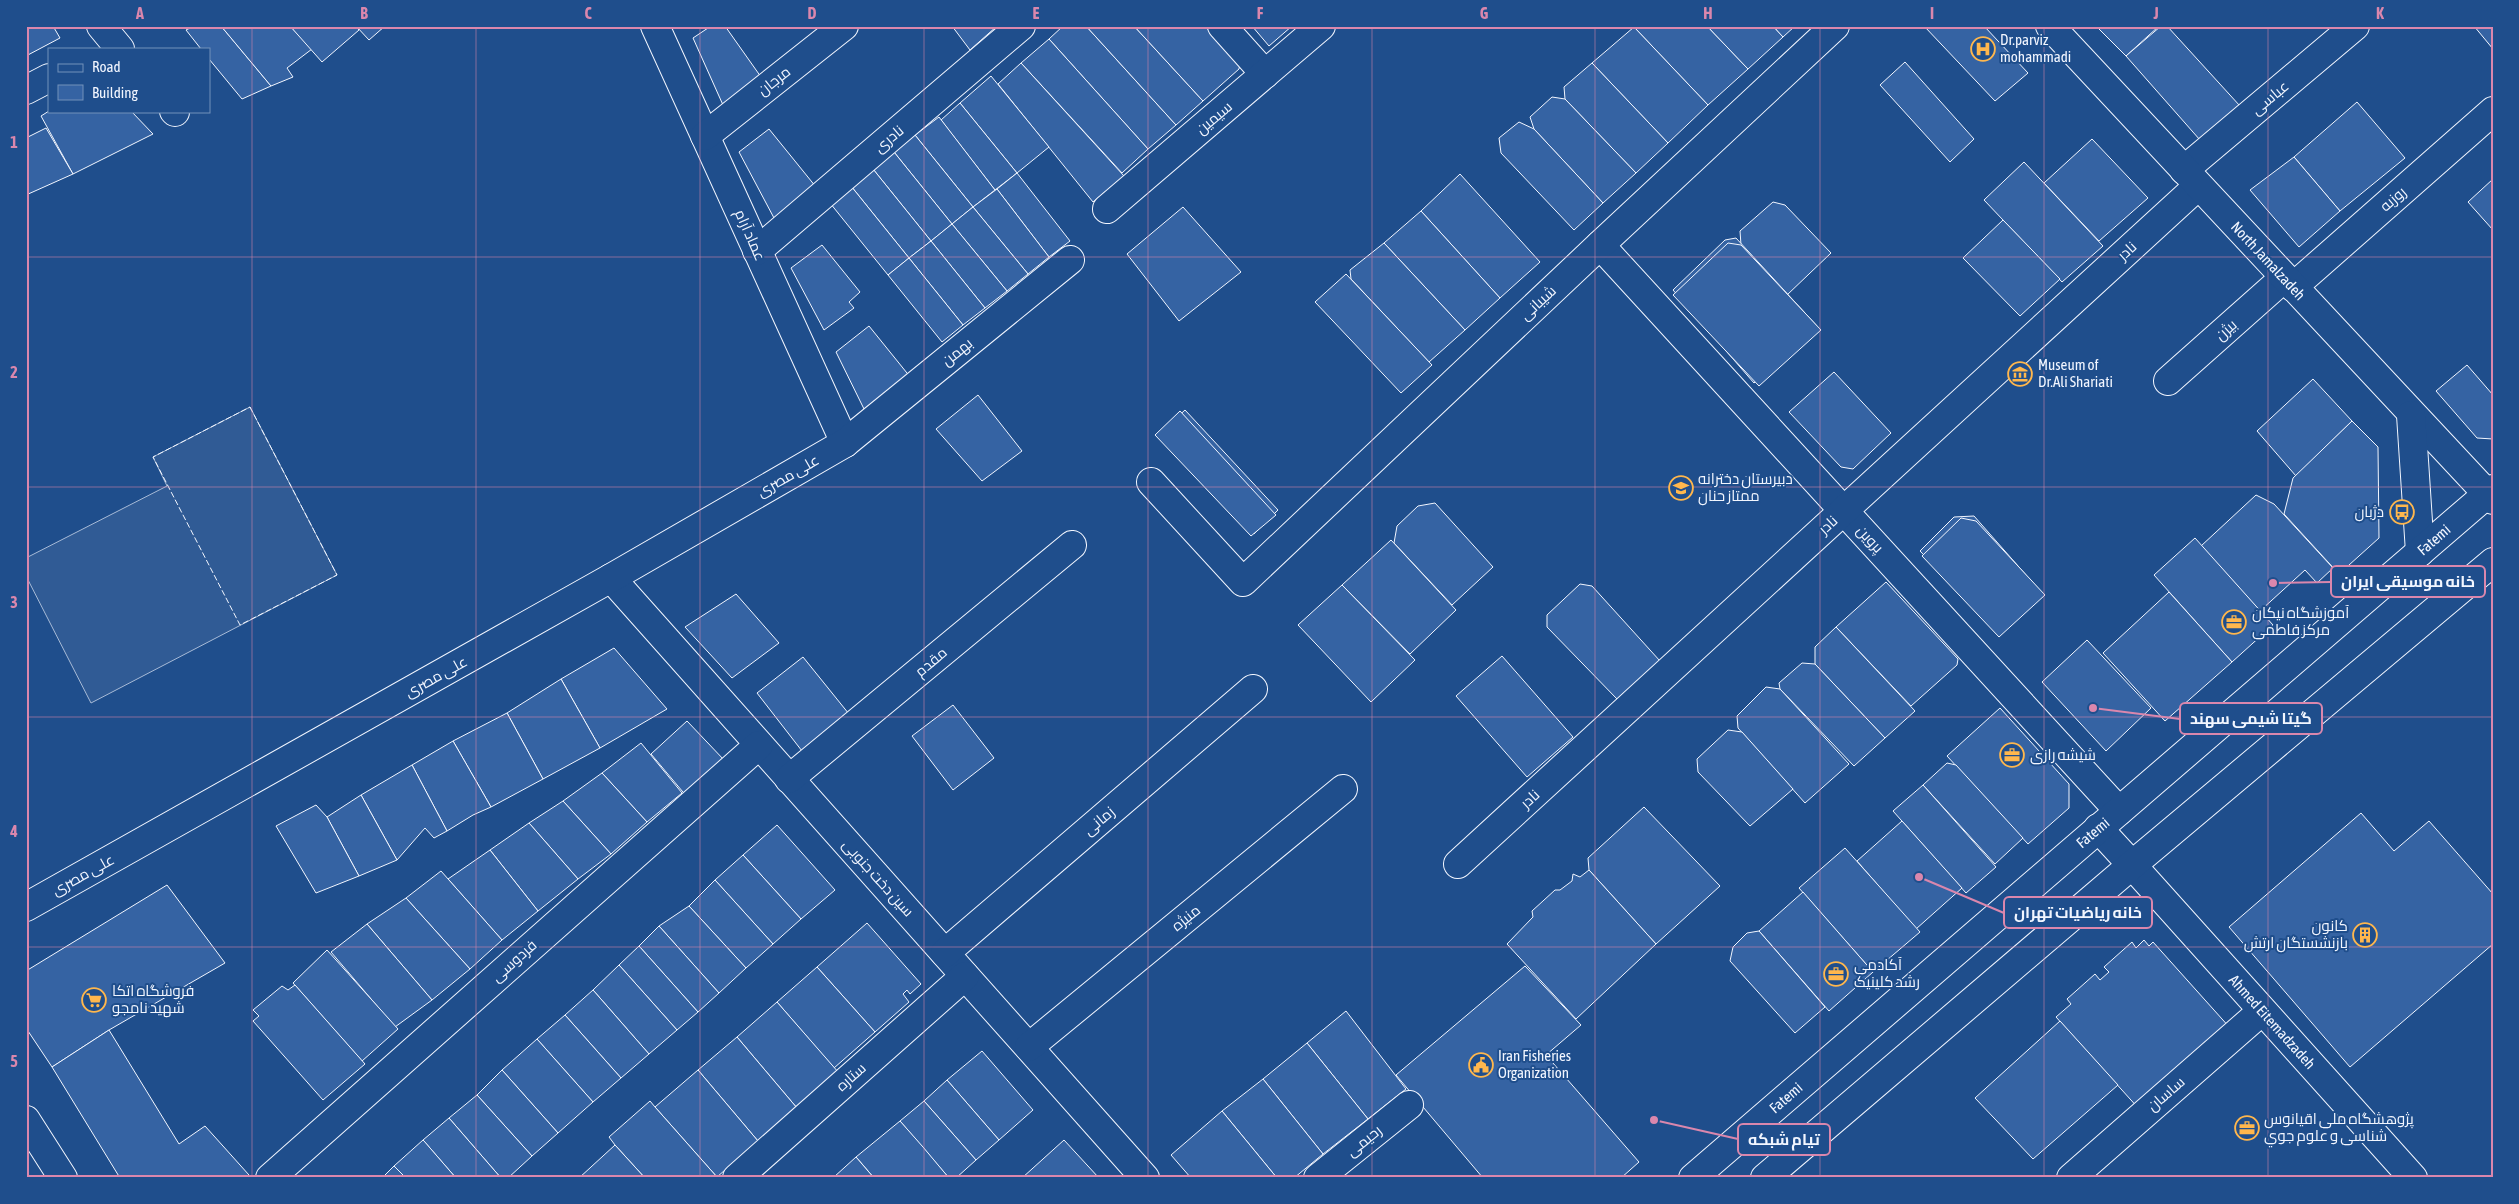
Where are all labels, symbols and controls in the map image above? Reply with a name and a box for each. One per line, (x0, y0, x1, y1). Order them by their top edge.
text: A (135, 4, 144, 22)
text: B (360, 4, 368, 22)
text: C (584, 4, 592, 22)
text: D (808, 4, 817, 22)
text: E (1033, 4, 1040, 22)
text: F (1257, 4, 1264, 22)
text: G (1480, 4, 1489, 22)
text: H (1703, 4, 1713, 22)
text: I (1930, 4, 1934, 22)
text: J (2152, 4, 2159, 22)
text: K (2376, 4, 2384, 22)
place label: Dr.parviz mohammadi (2000, 31, 2071, 65)
hospital icon: Dr.parviz mohammadi (1970, 36, 1996, 62)
legend (48, 48, 210, 112)
text: Road (92, 58, 121, 75)
street label: مرجان (754, 63, 795, 100)
street label: عباسی (2248, 77, 2293, 120)
text: Building (92, 84, 138, 101)
street label: سیمین (1192, 98, 1236, 139)
street label: نادری (871, 121, 908, 157)
text: 1 (10, 133, 18, 151)
street label: روزبه (2376, 183, 2410, 215)
street label: عماد آرام (730, 207, 769, 264)
street label: North Jamalzadeh (2228, 218, 2309, 303)
street label: نادر (2113, 238, 2140, 265)
street label: شیبانی (1516, 282, 1561, 325)
street label: بیژن (2211, 316, 2241, 345)
street label: بهمن (938, 334, 977, 371)
place label: Museum of Dr.Ali Shariati (2038, 356, 2113, 390)
museum icon: Museum of Dr.Ali Shariati (2007, 361, 2033, 387)
text: 2 (10, 363, 18, 381)
street label: علی مصری (754, 451, 823, 502)
place label: دبیرستان دخترانه ممتاز حنان (1698, 470, 1793, 506)
school or university icon: دبیرستان دخترانه ممتاز حنان (1668, 475, 1694, 501)
bus stop icon: دژبان (2389, 499, 2415, 525)
place label: دژبان (2354, 503, 2384, 522)
street label: نادر (1814, 512, 1841, 539)
street label: پروین (1852, 521, 1887, 557)
street label: Fatemi (2414, 521, 2454, 558)
callout: خانه موسیقی ایران (2331, 566, 2485, 597)
text: خانه موسیقی ایران (2341, 572, 2475, 591)
text: 3 (10, 593, 18, 611)
place label: آموزشگاه نیکان مرکز فاطمی (2252, 604, 2349, 640)
office icon: آموزشگاه نیکان مرکز فاطمی (2221, 609, 2247, 635)
street label: مقدم (911, 643, 951, 681)
street label: علی مصری (402, 652, 471, 702)
callout: گیتا شیمی سهند (2180, 703, 2322, 734)
text: گیتا شیمی سهند (2190, 709, 2312, 728)
office icon: شیشه رازی (1999, 742, 2025, 768)
place label: شیشه رازی (2030, 746, 2096, 765)
street label: نادر (1516, 786, 1543, 813)
street label: زمانی (1080, 803, 1119, 840)
street label: Fatemi (2073, 814, 2113, 851)
text: 4 (9, 822, 18, 840)
street label: سین دخت جنوبی (838, 836, 917, 921)
street label: علی مصری (49, 850, 118, 900)
callout: خانه ریاضیات تهران (2004, 897, 2152, 928)
street label: منیژه (1168, 901, 1204, 935)
text: خانه ریاضیات تهران (2014, 903, 2142, 922)
place label: کانون بازنشستگان ارتش (2244, 917, 2348, 953)
building icon: کانون بازنشستگان ارتش (2352, 922, 2378, 948)
street label: فردوسی (488, 936, 541, 987)
place label: آکادمی رشد کلینیک (1854, 956, 1920, 991)
office icon: آکادمی رشد کلینیک (1823, 961, 1849, 987)
street label: Ahmed Eitemadzadeh (2226, 971, 2319, 1072)
place label: فروشگاه اتکا شهید نامجو (112, 982, 194, 1018)
supermarket icon: فروشگاه اتکا شهید نامجو (81, 987, 107, 1013)
place label: Iran Fisheries Organization (1498, 1047, 1571, 1081)
text: 5 (10, 1052, 18, 1070)
public building icon: Iran Fisheries Organization (1468, 1052, 1494, 1078)
street label: ستاره (832, 1059, 870, 1095)
street label: ساسان (2144, 1073, 2189, 1116)
street label: Fatemi (1766, 1079, 1806, 1116)
place label: پژوهشگاه ملی اقیانوس شناسی و علوم جوي (2264, 1110, 2414, 1148)
office icon: پژوهشگاه ملی اقیانوس شناسی و علوم جوي (2234, 1115, 2260, 1141)
street label: رحیمی (1343, 1121, 1386, 1161)
callout: تیام شبکه (1738, 1124, 1830, 1155)
text: تیام شبکه (1748, 1130, 1821, 1151)

